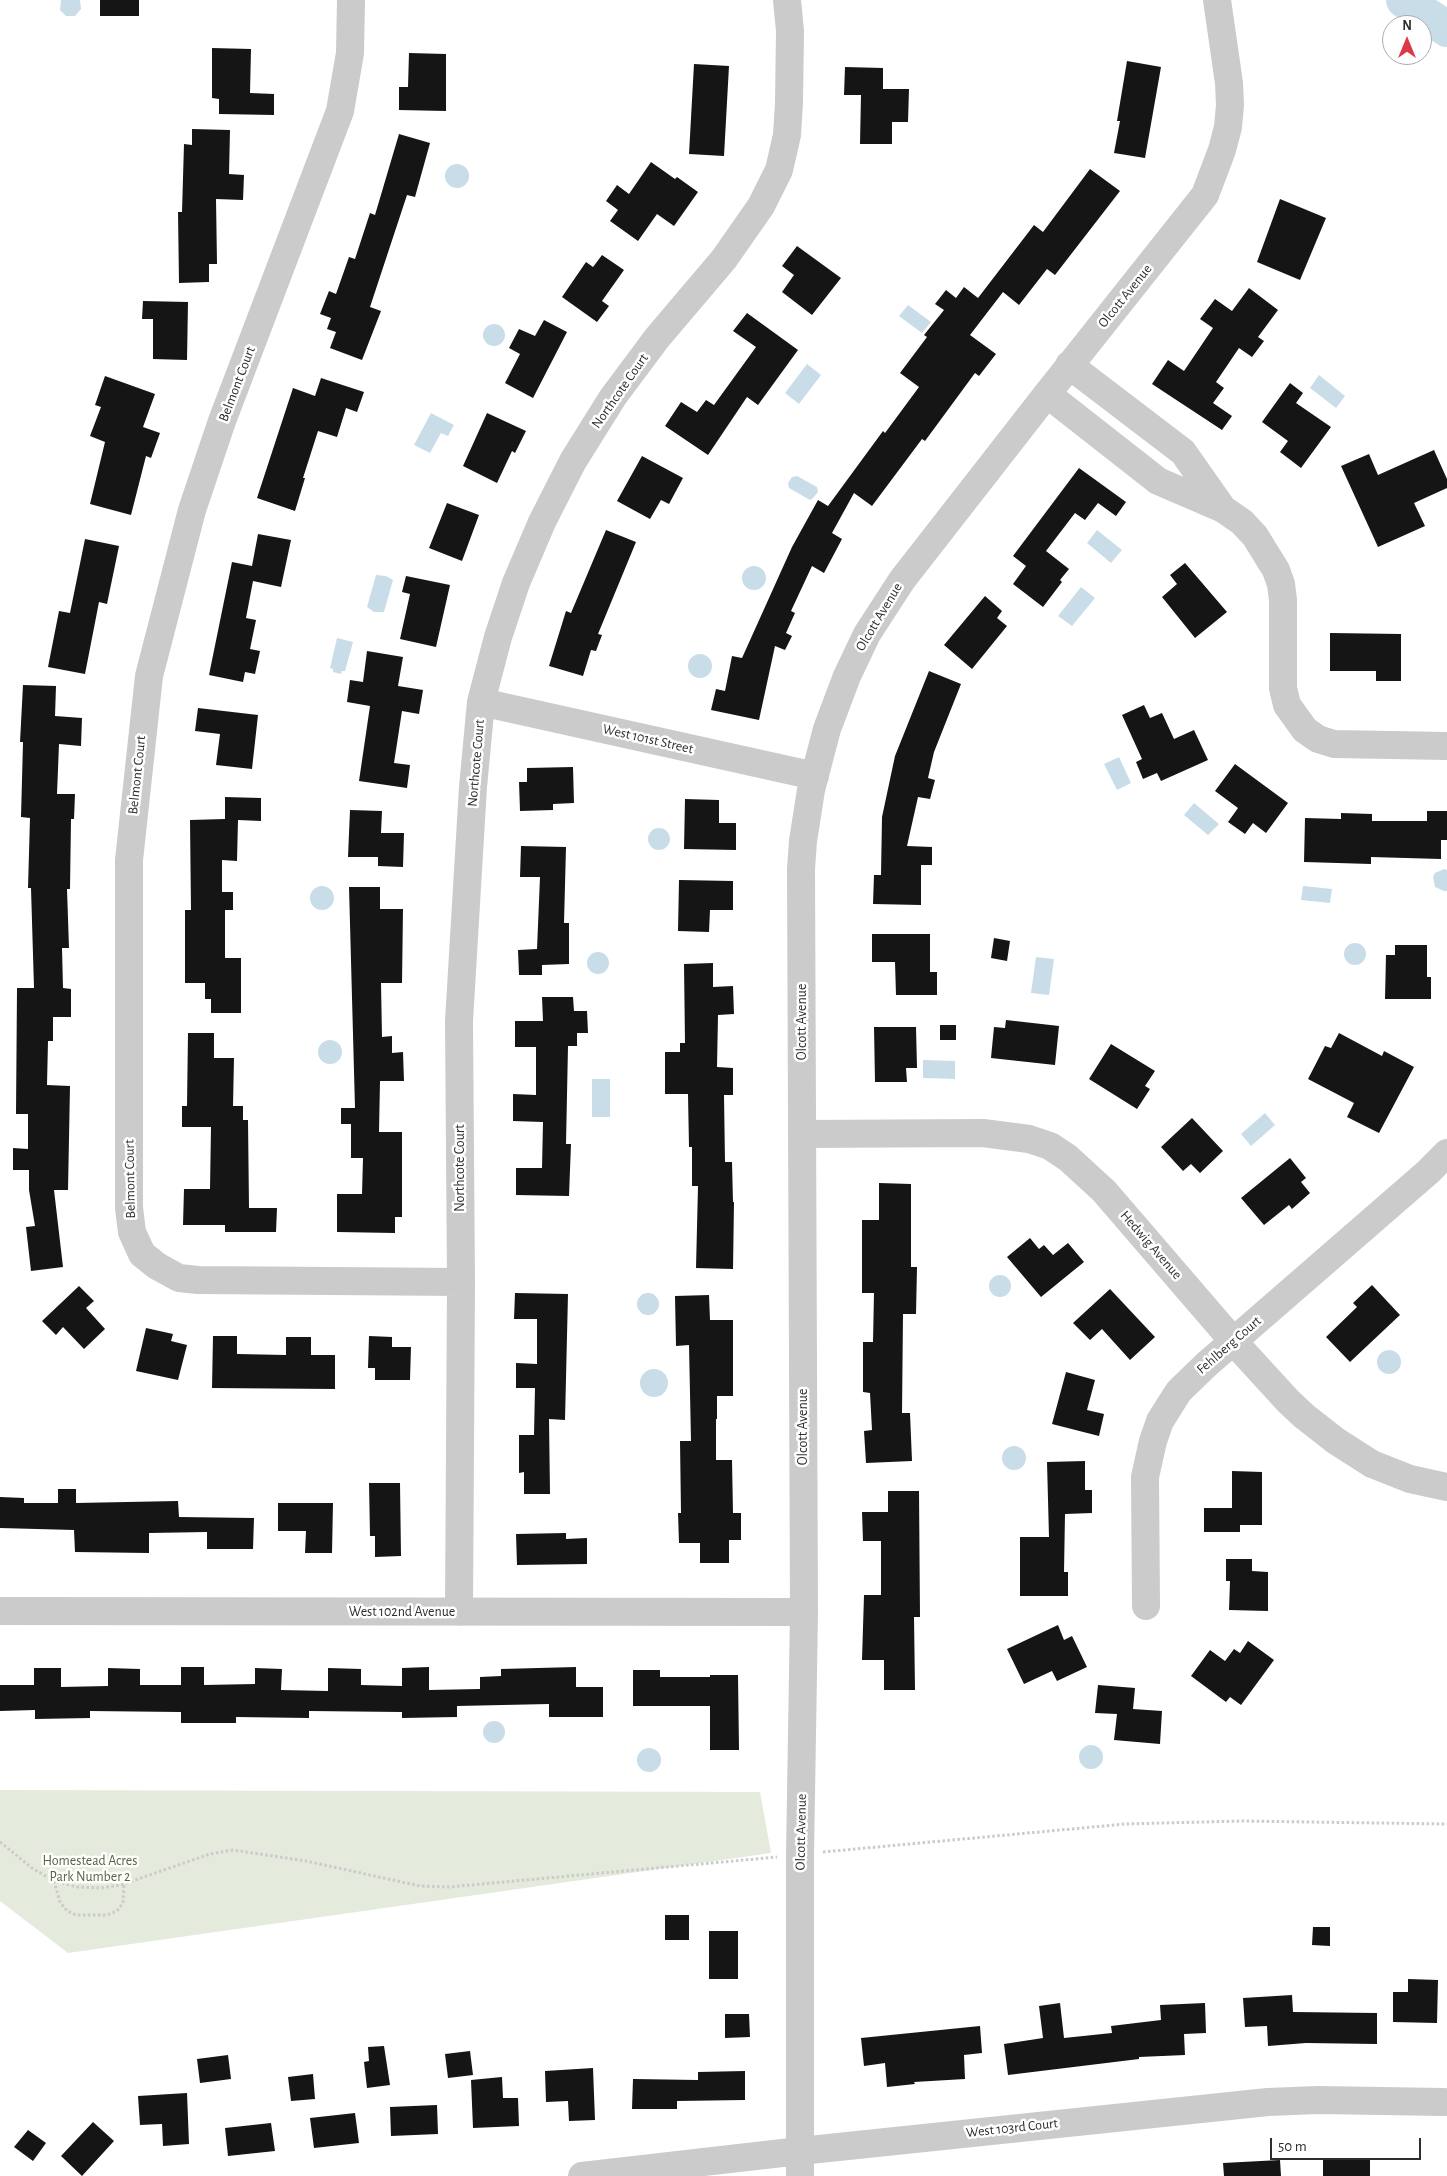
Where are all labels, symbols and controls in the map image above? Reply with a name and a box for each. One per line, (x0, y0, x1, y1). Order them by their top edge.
north arrow (1382, 15, 1432, 65)
text: N (1402, 19, 1412, 33)
street label: Olcott Avenue (1094, 261, 1156, 331)
street label: Belmont Court (215, 344, 259, 424)
street label: Northcote Court (588, 350, 652, 432)
street label: Olcott Avenue (852, 580, 906, 654)
street label: Northcote Court (464, 719, 488, 807)
street label: West 101st Street (601, 720, 695, 758)
street label: Belmont Court (125, 735, 149, 815)
street label: Olcott Avenue (794, 984, 810, 1060)
street label: Northcote Court (452, 1124, 468, 1212)
street label: Belmont Court (121, 1139, 139, 1219)
street label: Hedwig Avenue (1117, 1207, 1185, 1283)
street label: Fehlberg Court (1193, 1312, 1265, 1378)
street label: Olcott Avenue (795, 1389, 811, 1465)
street label: West 102nd Avenue (349, 1604, 455, 1620)
street label: Olcott Avenue (792, 1794, 810, 1870)
park label: Homestead Acres Park Number 2 (43, 1853, 137, 1885)
street label: West 103rd Court (965, 2115, 1059, 2141)
scale bar (1272, 2128, 1423, 2160)
text: 50 m (1278, 2139, 1307, 2154)

